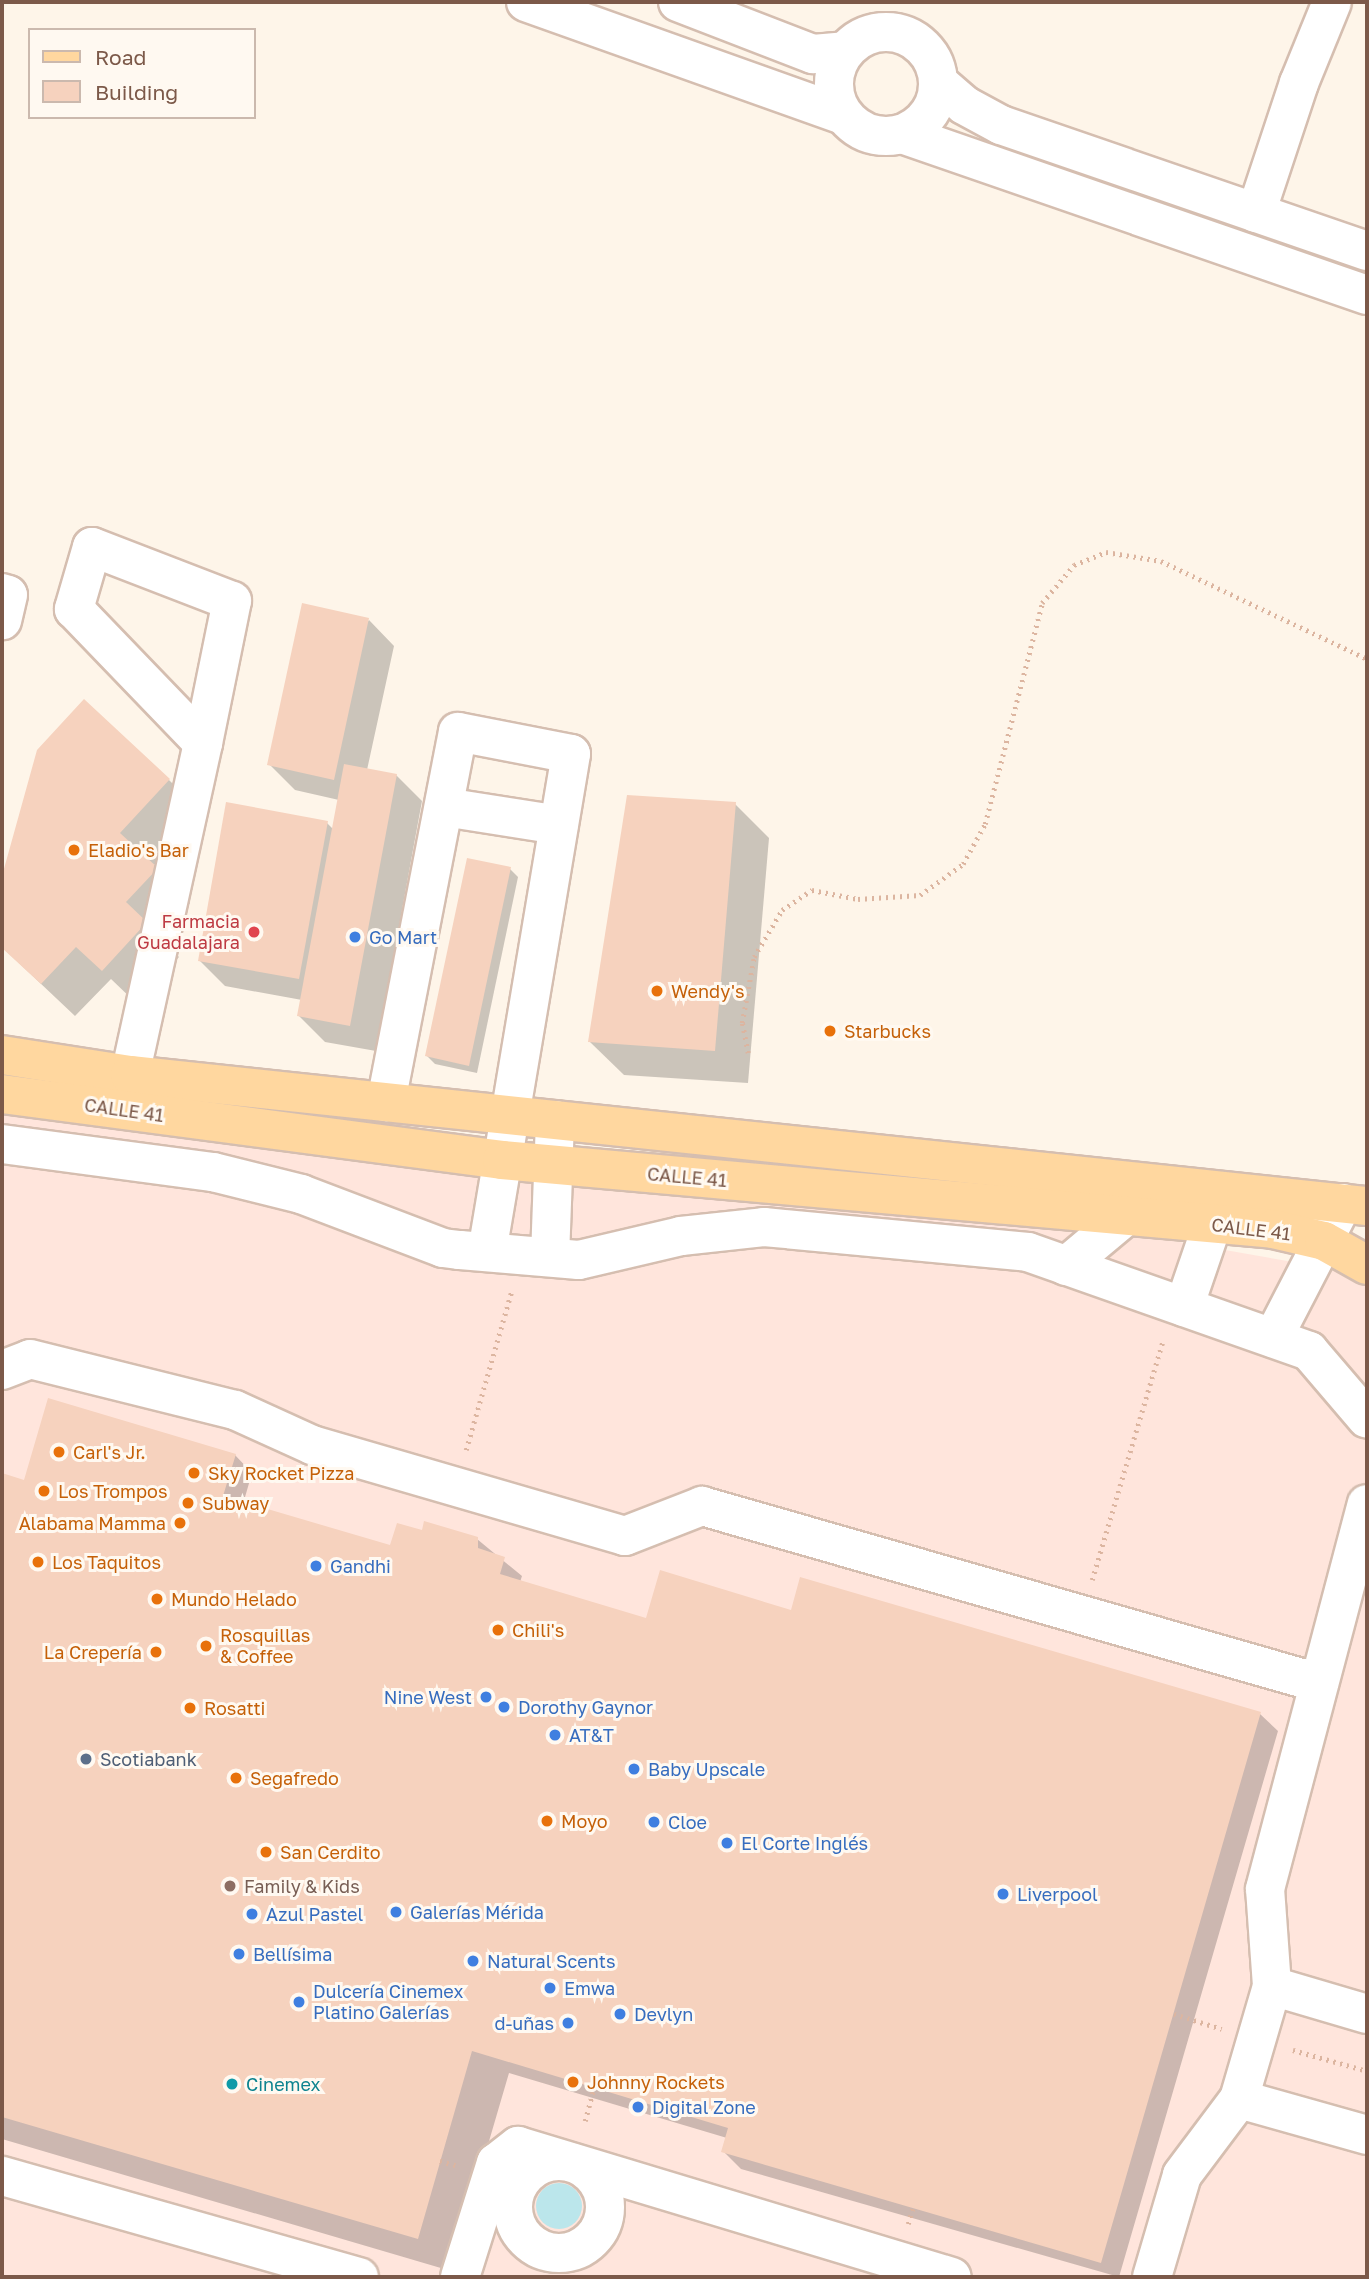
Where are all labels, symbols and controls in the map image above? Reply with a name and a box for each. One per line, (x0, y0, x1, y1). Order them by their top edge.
legend (28, 28, 256, 119)
text: Road (95, 44, 146, 70)
text: Building (95, 79, 178, 105)
place label: Eladio's Bar (88, 839, 189, 861)
marker: Eladio's Bar (66, 842, 82, 858)
place label: Farmacia Guadalajara (137, 911, 240, 954)
marker: Farmacia Guadalajara (246, 924, 262, 940)
place label: Go Mart (369, 926, 437, 948)
marker: Go Mart (347, 929, 363, 945)
place label: Wendy's (671, 980, 744, 1002)
marker: Wendy's (649, 983, 665, 999)
place label: Starbucks (844, 1020, 931, 1042)
marker: Starbucks (822, 1023, 838, 1039)
street label: CALLE 41 (83, 1094, 165, 1126)
street label: CALLE 41 (646, 1163, 728, 1191)
street label: CALLE 41 (1210, 1213, 1292, 1245)
place label: Carl's Jr. (73, 1441, 146, 1463)
marker: Carl's Jr. (51, 1444, 67, 1460)
place label: Sky Rocket Pizza (208, 1462, 354, 1484)
marker: Sky Rocket Pizza (186, 1465, 202, 1481)
place label: Los Trompos (58, 1480, 167, 1502)
marker: Los Trompos (36, 1483, 52, 1499)
place label: Subway (202, 1492, 269, 1514)
marker: Subway (180, 1495, 196, 1511)
place label: Alabama Mamma (19, 1512, 166, 1534)
marker: Alabama Mamma (172, 1515, 188, 1531)
place label: Los Taquitos (52, 1551, 161, 1573)
marker: Los Taquitos (30, 1554, 46, 1570)
place label: Gandhi (330, 1555, 391, 1577)
marker: Gandhi (308, 1558, 324, 1574)
place label: Mundo Helado (171, 1588, 297, 1610)
marker: Mundo Helado (149, 1591, 165, 1607)
place label: Chili's (512, 1619, 564, 1641)
marker: Chili's (490, 1622, 506, 1638)
place label: Rosquillas & Coffee (220, 1625, 310, 1668)
marker: Rosquillas & Coffee (198, 1638, 214, 1654)
place label: La Crepería (44, 1641, 142, 1663)
marker: La Crepería (148, 1644, 164, 1660)
place label: Nine West (384, 1686, 472, 1708)
marker: Nine West (478, 1689, 494, 1705)
place label: Dorothy Gaynor (518, 1696, 653, 1718)
place label: Rosatti (204, 1697, 265, 1719)
marker: Dorothy Gaynor (496, 1699, 512, 1715)
marker: Rosatti (182, 1700, 198, 1716)
place label: AT&T (569, 1724, 614, 1746)
marker: AT&T (547, 1727, 563, 1743)
place label: Scotiabank (100, 1748, 197, 1770)
marker: Scotiabank (78, 1751, 94, 1767)
place label: Baby Upscale (648, 1758, 765, 1780)
marker: Baby Upscale (626, 1761, 642, 1777)
place label: Segafredo (250, 1767, 339, 1789)
marker: Segafredo (228, 1770, 244, 1786)
place label: Moyo (561, 1810, 607, 1832)
place label: Cloe (668, 1811, 707, 1833)
marker: Moyo (539, 1813, 555, 1829)
marker: Cloe (646, 1814, 662, 1830)
place label: El Corte Inglés (741, 1832, 868, 1854)
marker: El Corte Inglés (719, 1835, 735, 1851)
place label: San Cerdito (280, 1841, 381, 1863)
marker: San Cerdito (258, 1844, 274, 1860)
place label: Family & Kids (244, 1875, 360, 1897)
marker: Family & Kids (222, 1878, 238, 1894)
place label: Liverpool (1017, 1883, 1098, 1905)
marker: Liverpool (995, 1886, 1011, 1902)
place label: Galerías Mérida (410, 1901, 544, 1923)
place label: Azul Pastel (266, 1903, 363, 1925)
marker: Galerías Mérida (388, 1904, 404, 1920)
marker: Azul Pastel (244, 1906, 260, 1922)
place label: Bellísima (253, 1943, 332, 1965)
marker: Bellísima (231, 1946, 247, 1962)
place label: Natural Scents (487, 1950, 615, 1972)
marker: Natural Scents (465, 1953, 481, 1969)
place label: Emwa (564, 1977, 615, 1999)
marker: Emwa (542, 1980, 558, 1996)
place label: Dulcería Cinemex Platino Galerías (313, 1981, 463, 2024)
marker: Dulcería Cinemex Platino Galerías (291, 1994, 307, 2010)
place label: Devlyn (634, 2003, 693, 2025)
marker: Devlyn (612, 2006, 628, 2022)
place label: d-uñas (494, 2012, 554, 2034)
marker: d-uñas (560, 2015, 576, 2031)
place label: Johnny Rockets (587, 2071, 725, 2093)
place label: Cinemex (246, 2073, 320, 2095)
marker: Johnny Rockets (565, 2074, 581, 2090)
marker: Cinemex (224, 2076, 240, 2092)
place label: Digital Zone (652, 2096, 756, 2118)
marker: Digital Zone (630, 2099, 646, 2115)

